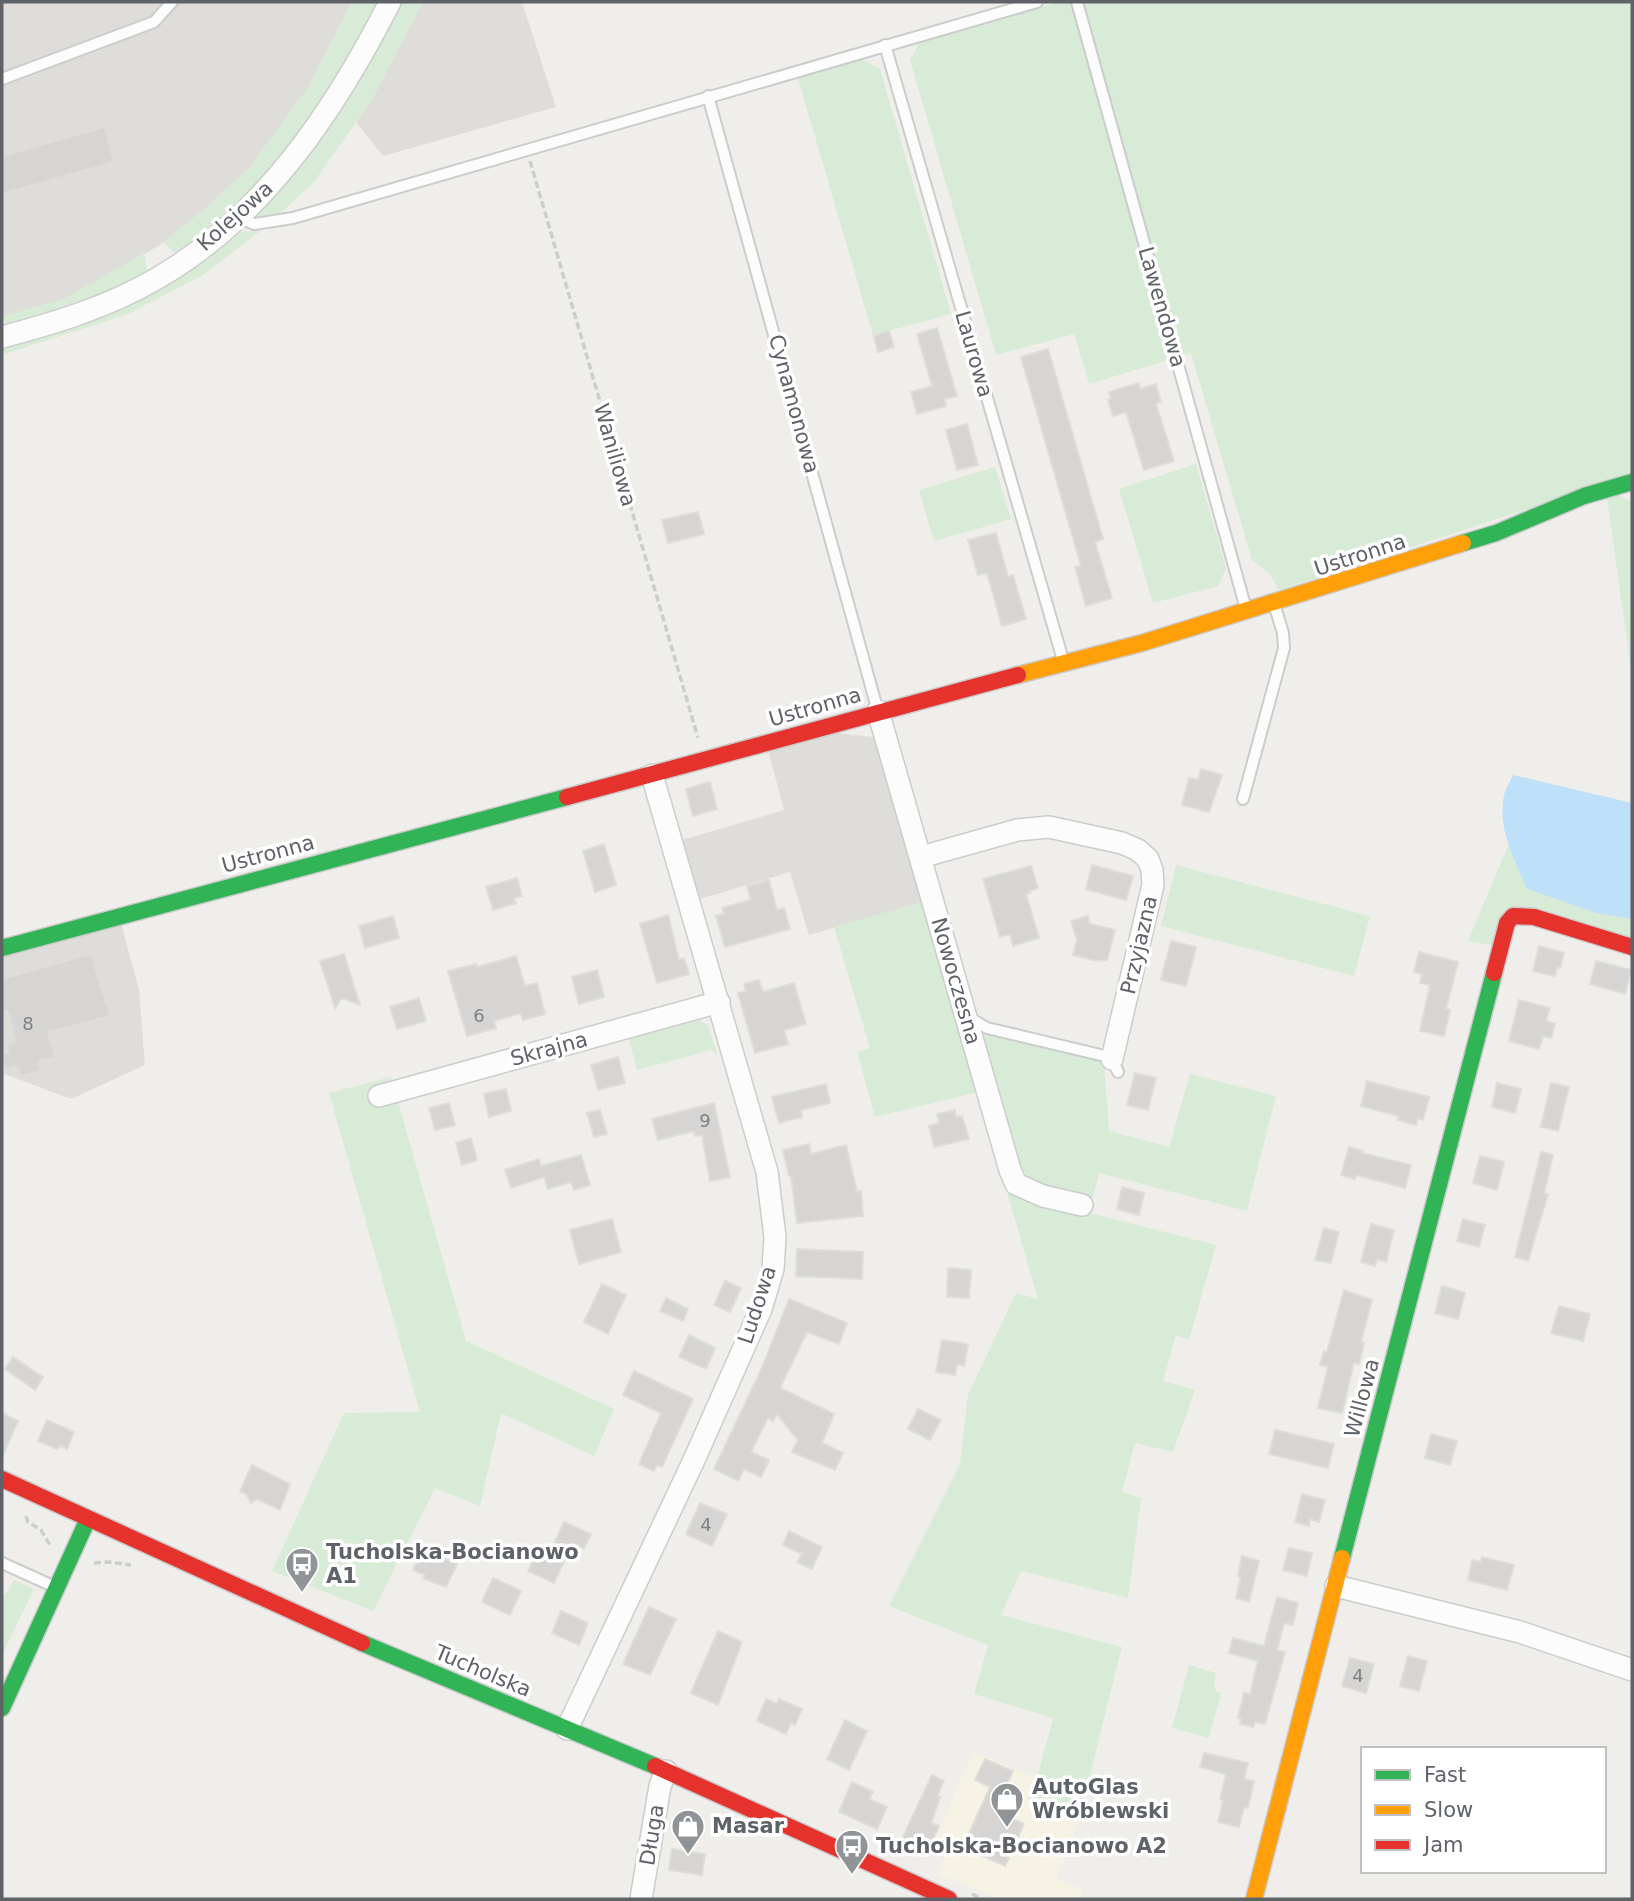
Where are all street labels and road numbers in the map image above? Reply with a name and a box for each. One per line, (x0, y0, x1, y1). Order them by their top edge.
street label: Kolejowa (192, 176, 278, 256)
street label: Lawendowa (1133, 244, 1191, 370)
street label: Laurowa (950, 308, 998, 400)
street label: Cynamonowa (764, 332, 824, 476)
street label: Waniliowa (589, 401, 641, 509)
street label: Ustronna (1311, 529, 1409, 581)
street label: Ustronna (766, 682, 864, 732)
street label: Ustronna (219, 830, 317, 878)
street label: Przyjazna (1116, 893, 1162, 997)
street label: Nowoczesna (926, 915, 986, 1047)
street label: Skrajna (508, 1027, 590, 1071)
street label: Ludowa (733, 1263, 781, 1347)
street label: Willowa (1340, 1356, 1384, 1440)
street label: Tucholska (430, 1640, 535, 1702)
street label: Długa (635, 1803, 669, 1867)

